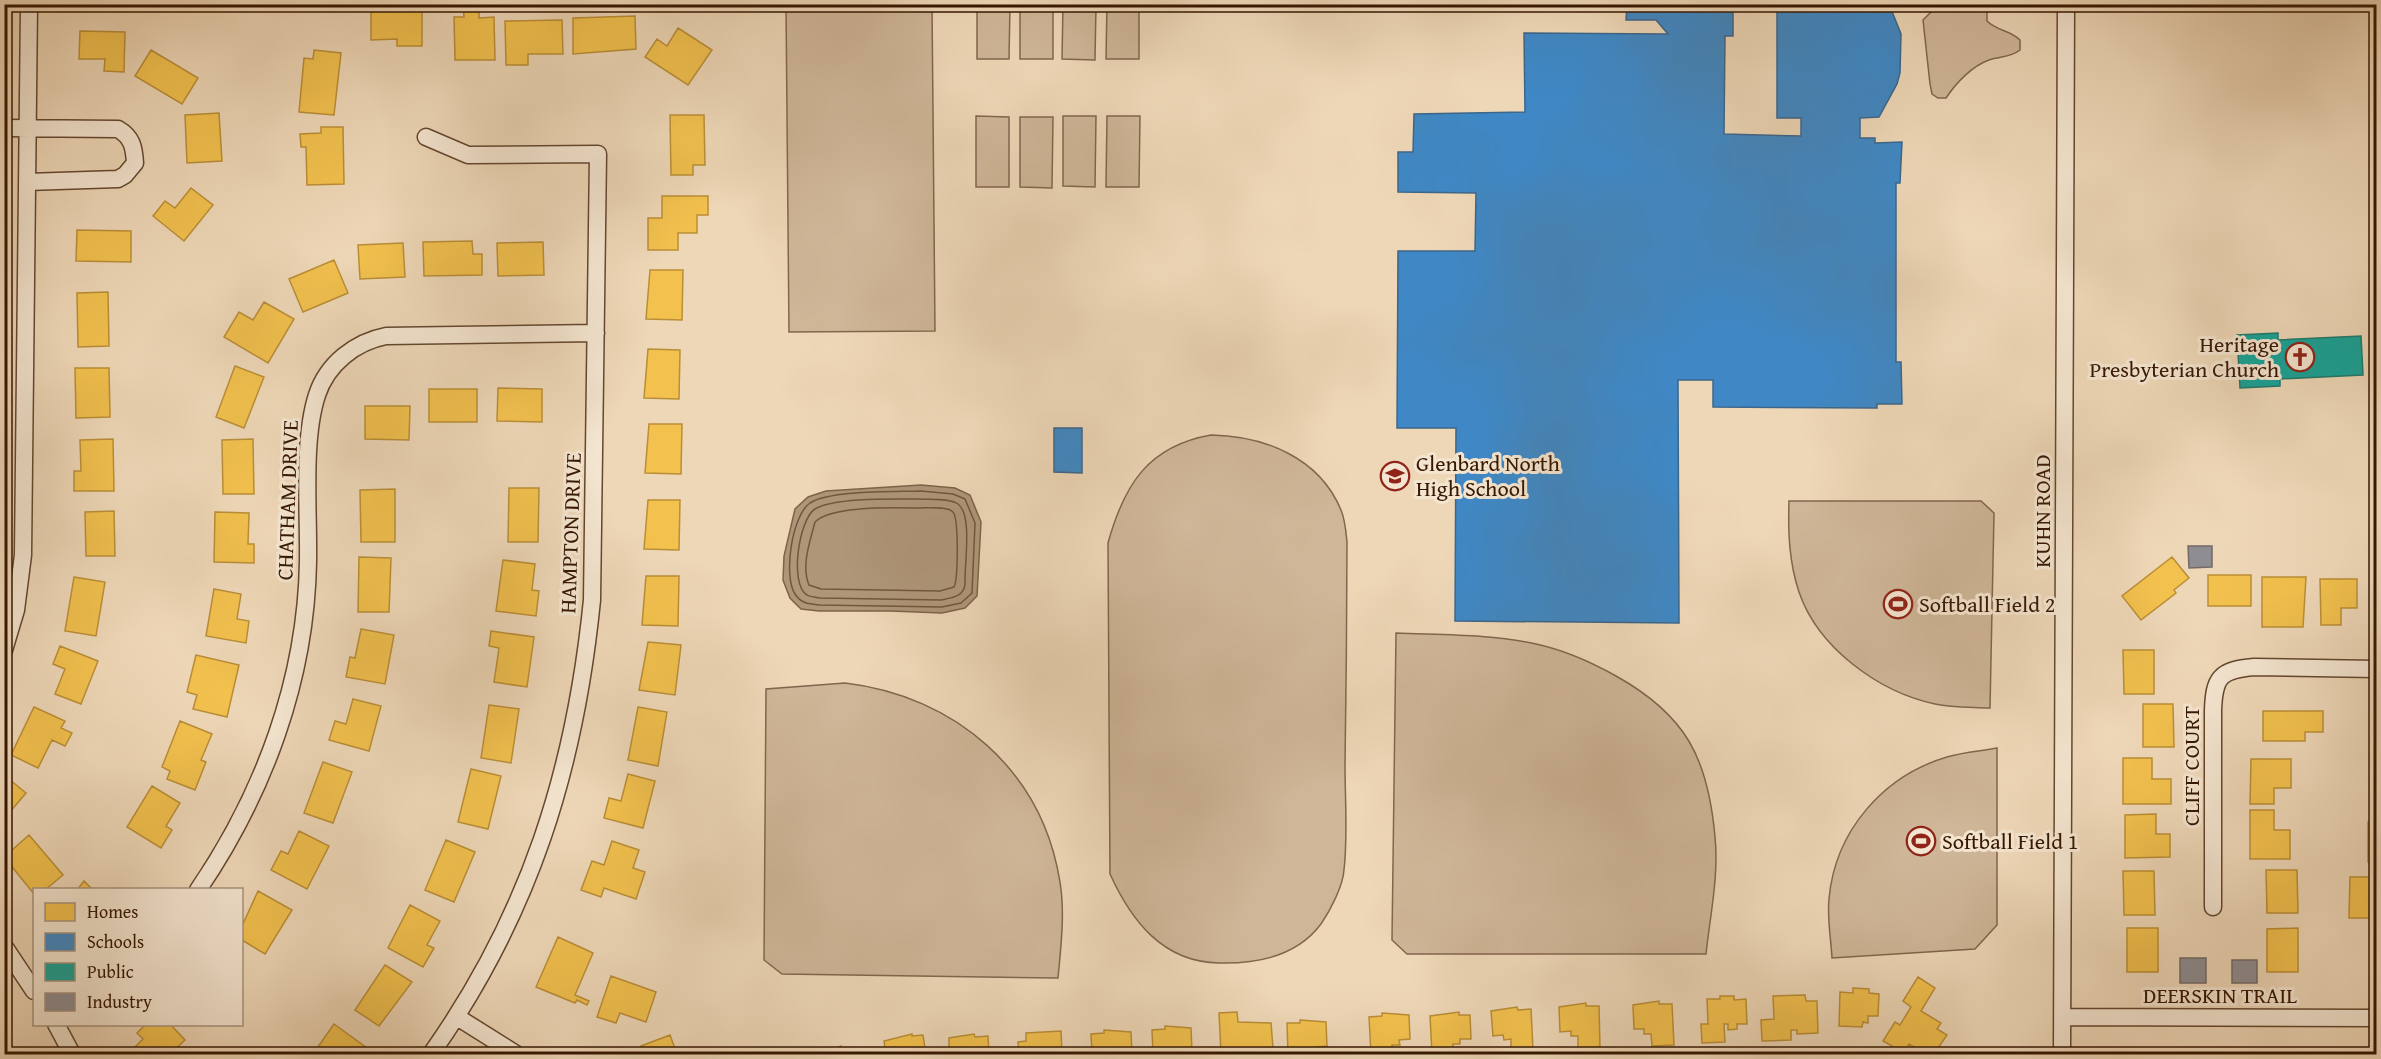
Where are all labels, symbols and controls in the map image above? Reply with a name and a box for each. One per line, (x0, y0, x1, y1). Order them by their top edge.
place label: Heritage Presbyterian Church (2089, 328, 2280, 385)
church icon: Heritage Presbyterian Church (2284, 341, 2316, 373)
street label: CHATHAM DRIVE (268, 419, 306, 581)
place label: Glenbard North High School (1416, 447, 1560, 504)
street label: HAMPTON DRIVE (551, 452, 589, 614)
street label: KUHN ROAD (2026, 454, 2058, 568)
school or university icon: Glenbard North High School (1379, 460, 1411, 492)
sports icon: Softball Field 2 (1882, 588, 1914, 620)
place label: Softball Field 2 (1919, 588, 2055, 620)
street label: CLIFF COURT (2175, 706, 2207, 826)
sports icon: Softball Field 1 (1905, 825, 1937, 857)
place label: Softball Field 1 (1942, 825, 2078, 857)
legend (33, 888, 243, 1026)
text: Homes (87, 898, 138, 925)
text: Schools (87, 928, 144, 955)
text: Public (87, 958, 134, 985)
street label: DEERSKIN TRAIL (2143, 979, 2297, 1011)
text: Industry (87, 988, 152, 1015)

